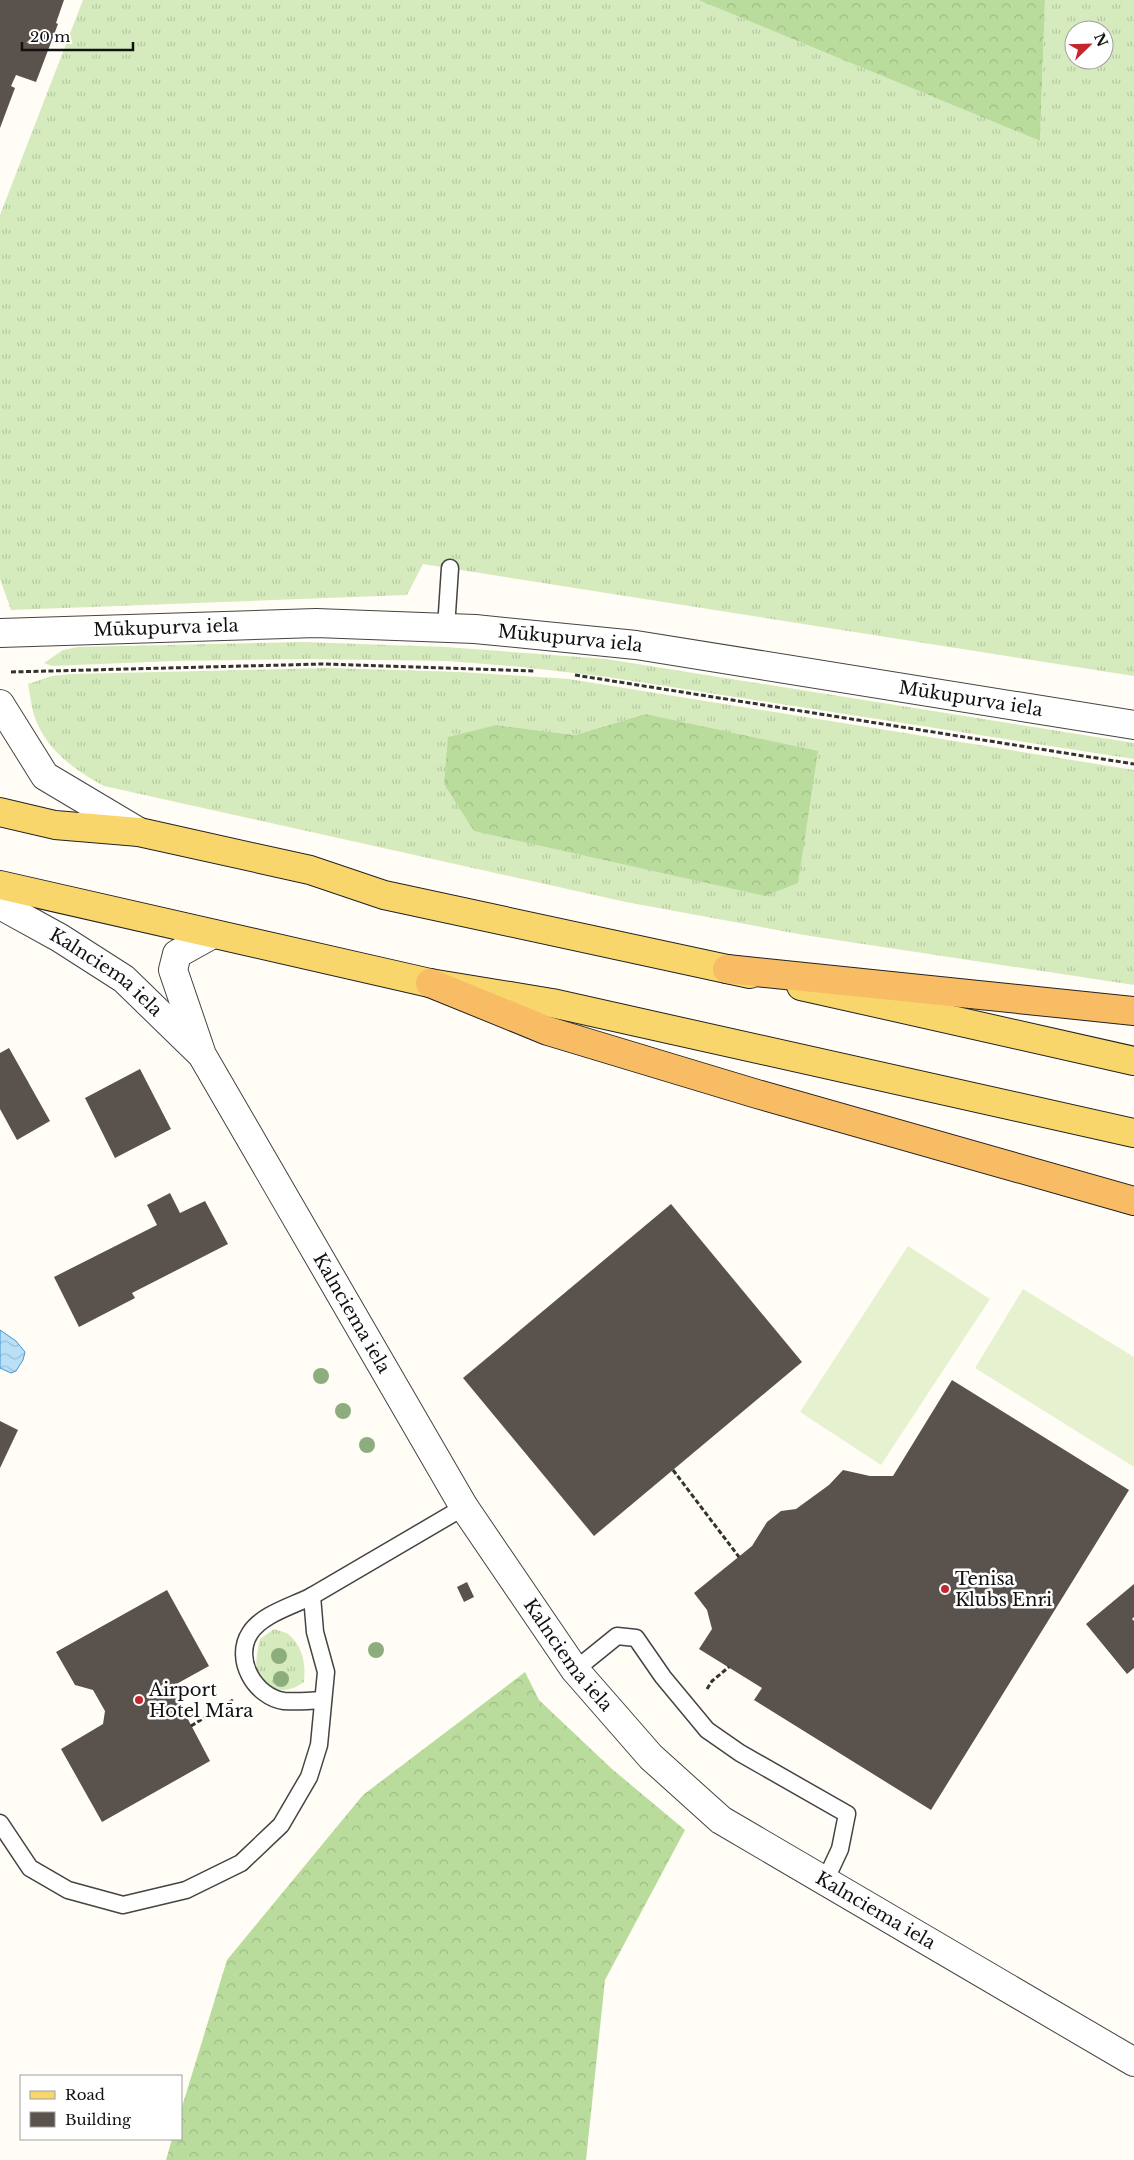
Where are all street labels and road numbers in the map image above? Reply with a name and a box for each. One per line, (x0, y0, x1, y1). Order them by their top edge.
street label: Mūkupurva iela (93, 614, 239, 641)
street label: Mūkupurva iela (497, 620, 644, 657)
street label: Mūkupurva iela (897, 676, 1044, 721)
street label: Kalnciema iela (46, 924, 167, 1021)
street label: Kalnciema iela (308, 1249, 395, 1377)
street label: Kalnciema iela (519, 1595, 617, 1716)
street label: Kalnciema iela (812, 1867, 939, 1954)

